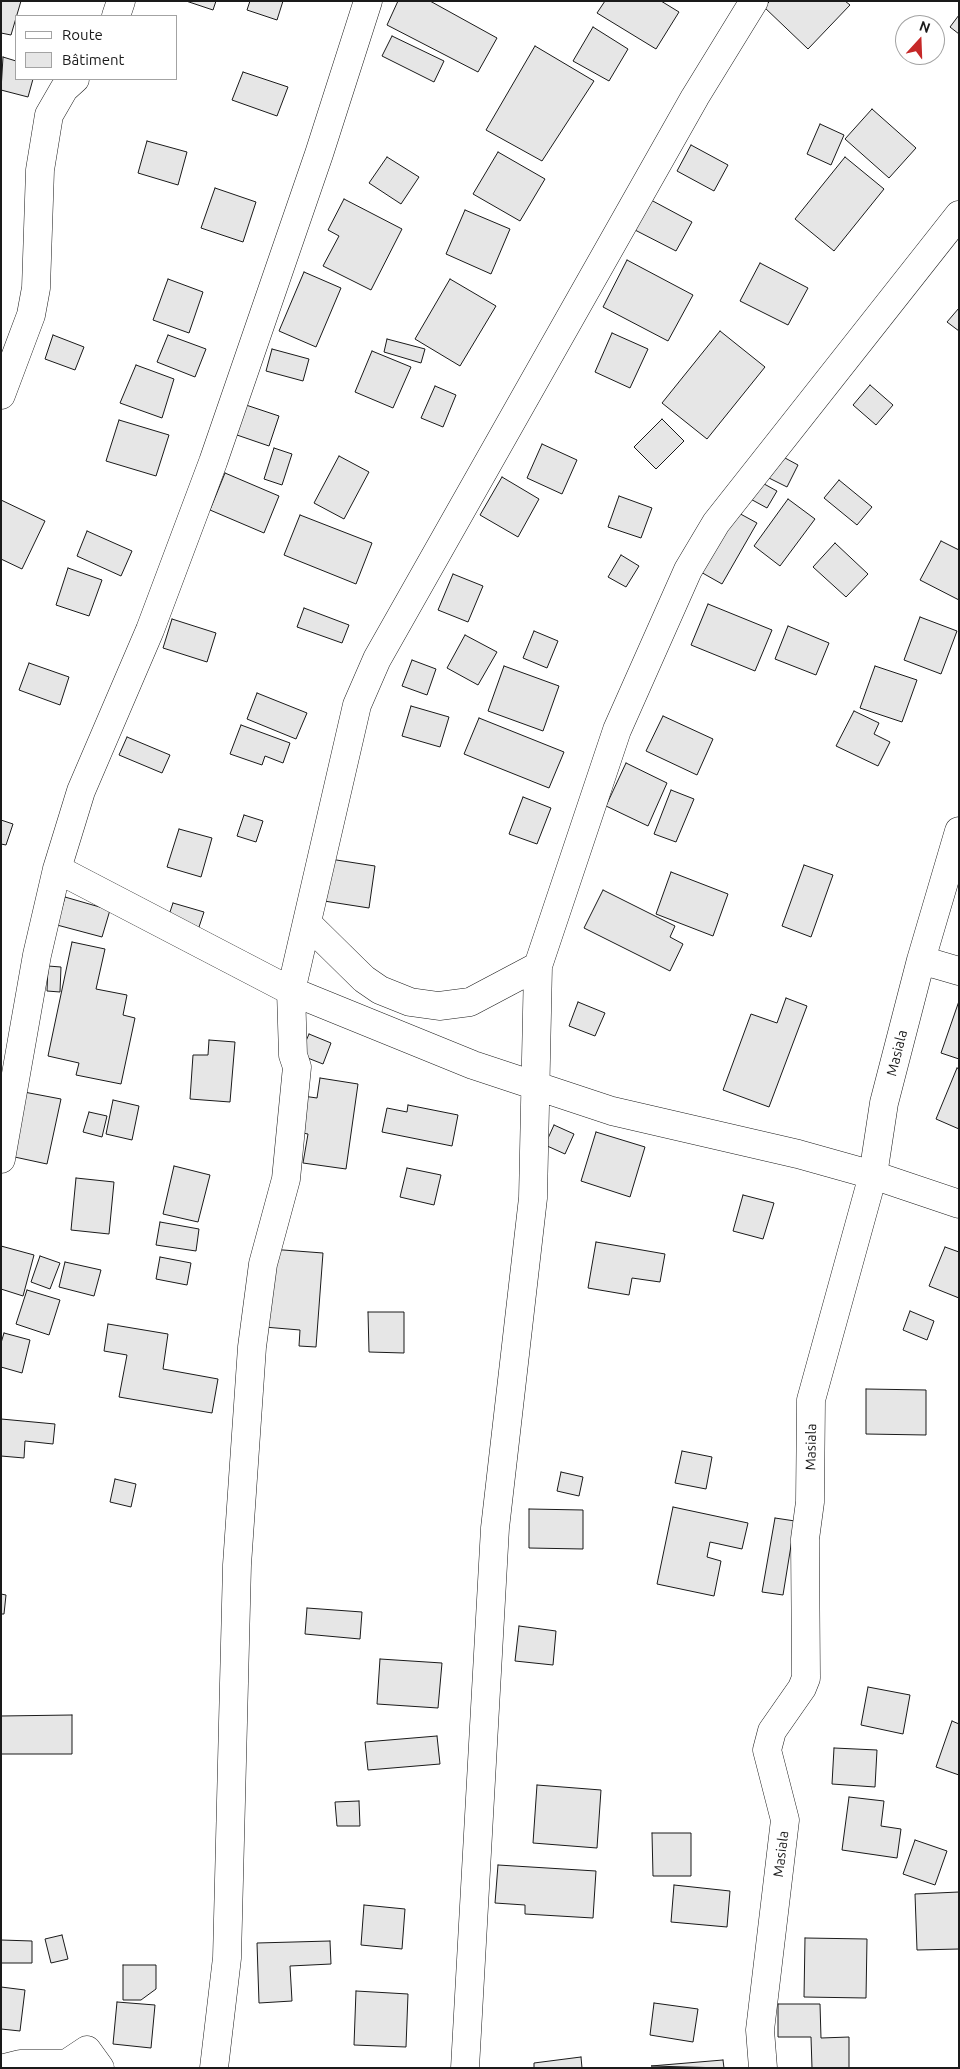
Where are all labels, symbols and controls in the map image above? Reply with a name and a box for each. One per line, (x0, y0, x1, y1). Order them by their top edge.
legend (15, 15, 178, 80)
north arrow (895, 15, 945, 65)
text: N (917, 18, 932, 36)
text: Route (62, 26, 103, 43)
text: Bâtiment (62, 51, 124, 68)
street label: Masiala (883, 1028, 911, 1078)
street label: Masiala (802, 1423, 820, 1471)
street label: Masiala (770, 1830, 792, 1878)

